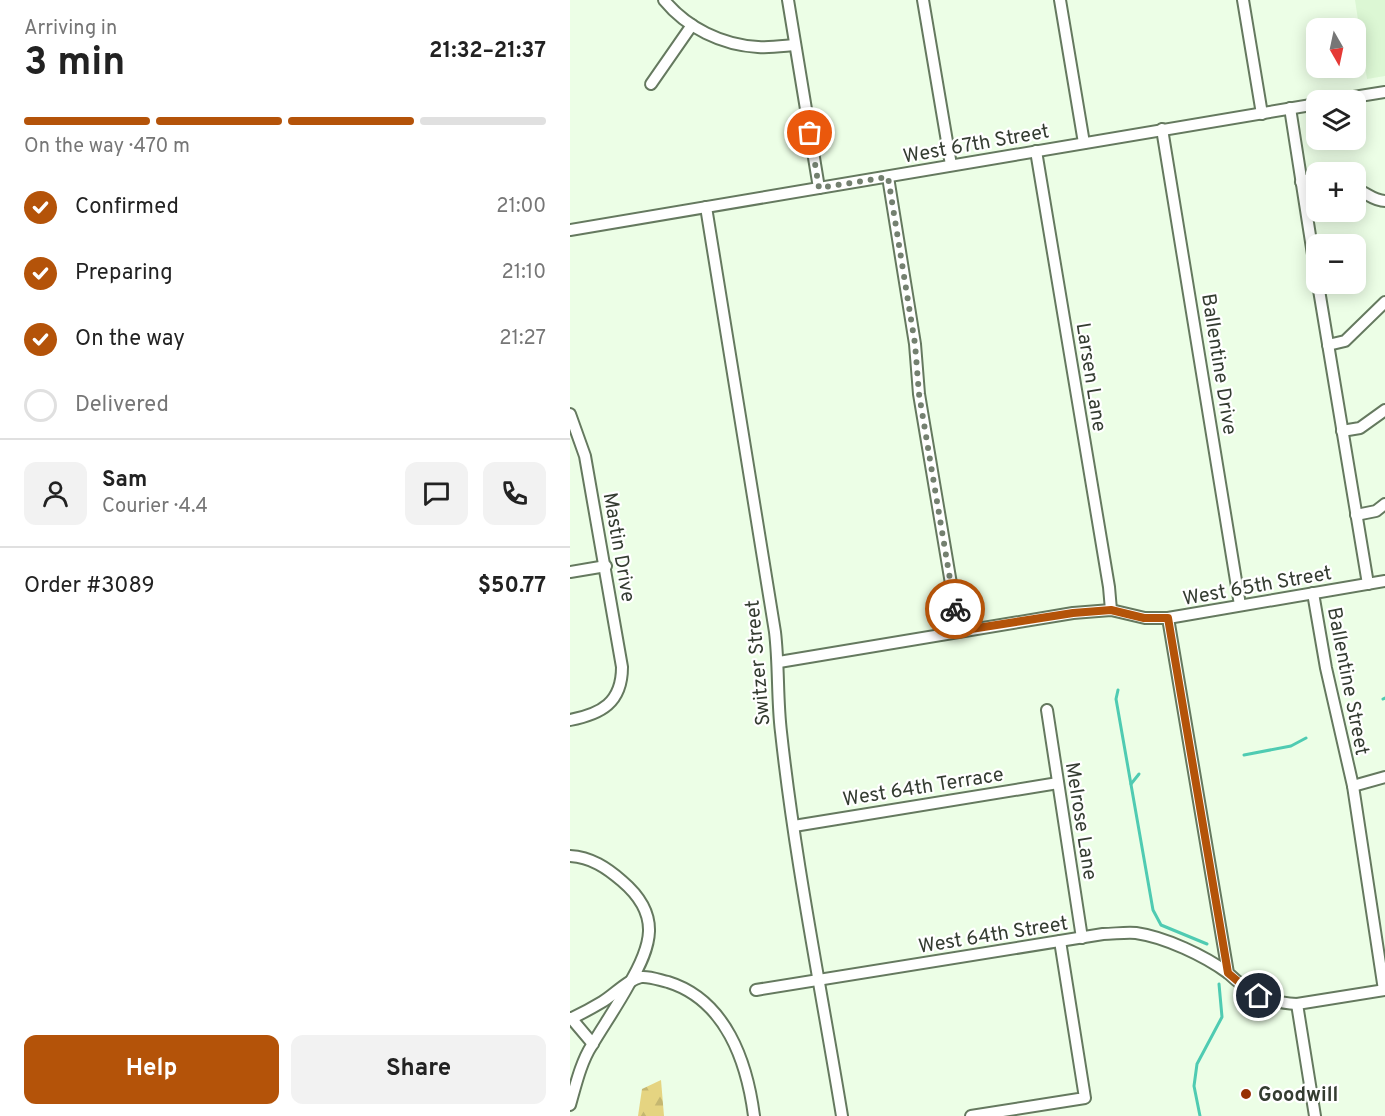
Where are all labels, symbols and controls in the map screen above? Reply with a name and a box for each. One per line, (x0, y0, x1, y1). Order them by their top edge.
text: Arriving in (24, 16, 117, 42)
north arrow (1306, 18, 1366, 78)
map controls (1306, 18, 1366, 294)
text: 21:32–21:37 (429, 38, 546, 65)
text: 3 min (24, 40, 125, 89)
button: layers (1306, 90, 1366, 150)
pin (784, 107, 835, 158)
icon: bag (793, 116, 826, 149)
street label: West 67th Street (901, 119, 1051, 171)
text: On the way · 470 m (24, 134, 190, 160)
button: + (1306, 162, 1366, 222)
icon: check (24, 191, 57, 224)
text: Confirmed (75, 194, 179, 221)
text: 21:00 (496, 194, 546, 220)
button: − (1306, 234, 1366, 294)
icon: check (24, 257, 57, 290)
text: Preparing (75, 260, 173, 287)
text: 21:10 (502, 260, 546, 286)
street label: Ballentine Drive (1194, 292, 1242, 437)
street label: Larsen Lane (1069, 321, 1111, 434)
icon: check (24, 323, 57, 356)
text: On the way (75, 326, 185, 353)
text: 21:27 (499, 326, 546, 352)
text: Delivered (75, 392, 169, 419)
button: person (24, 462, 87, 525)
button: chat (405, 462, 468, 525)
button: phone (483, 462, 546, 525)
text: Sam (102, 467, 147, 494)
street label: Mastin Drive (596, 491, 640, 604)
text: Courier · 4.4 (102, 494, 208, 520)
street label: West 65th Street (1181, 561, 1334, 613)
text: Order #3089 (24, 573, 155, 600)
text: $50.77 (478, 573, 546, 600)
courier (925, 579, 985, 639)
icon: bike (939, 593, 972, 626)
street label: Switzer Street (741, 599, 777, 727)
street label: Ballentine Street (1320, 605, 1374, 758)
street label: Melrose Lane (1058, 760, 1102, 882)
street label: West 64th Terrace (841, 762, 1006, 814)
street label: West 64th Street (917, 911, 1070, 961)
pin (1233, 970, 1284, 1021)
icon: home (1242, 979, 1275, 1012)
button: Help (24, 1035, 279, 1104)
button: Share (291, 1035, 546, 1104)
place label: Goodwill (1258, 1083, 1338, 1109)
marker: Goodwill (1239, 1087, 1253, 1101)

